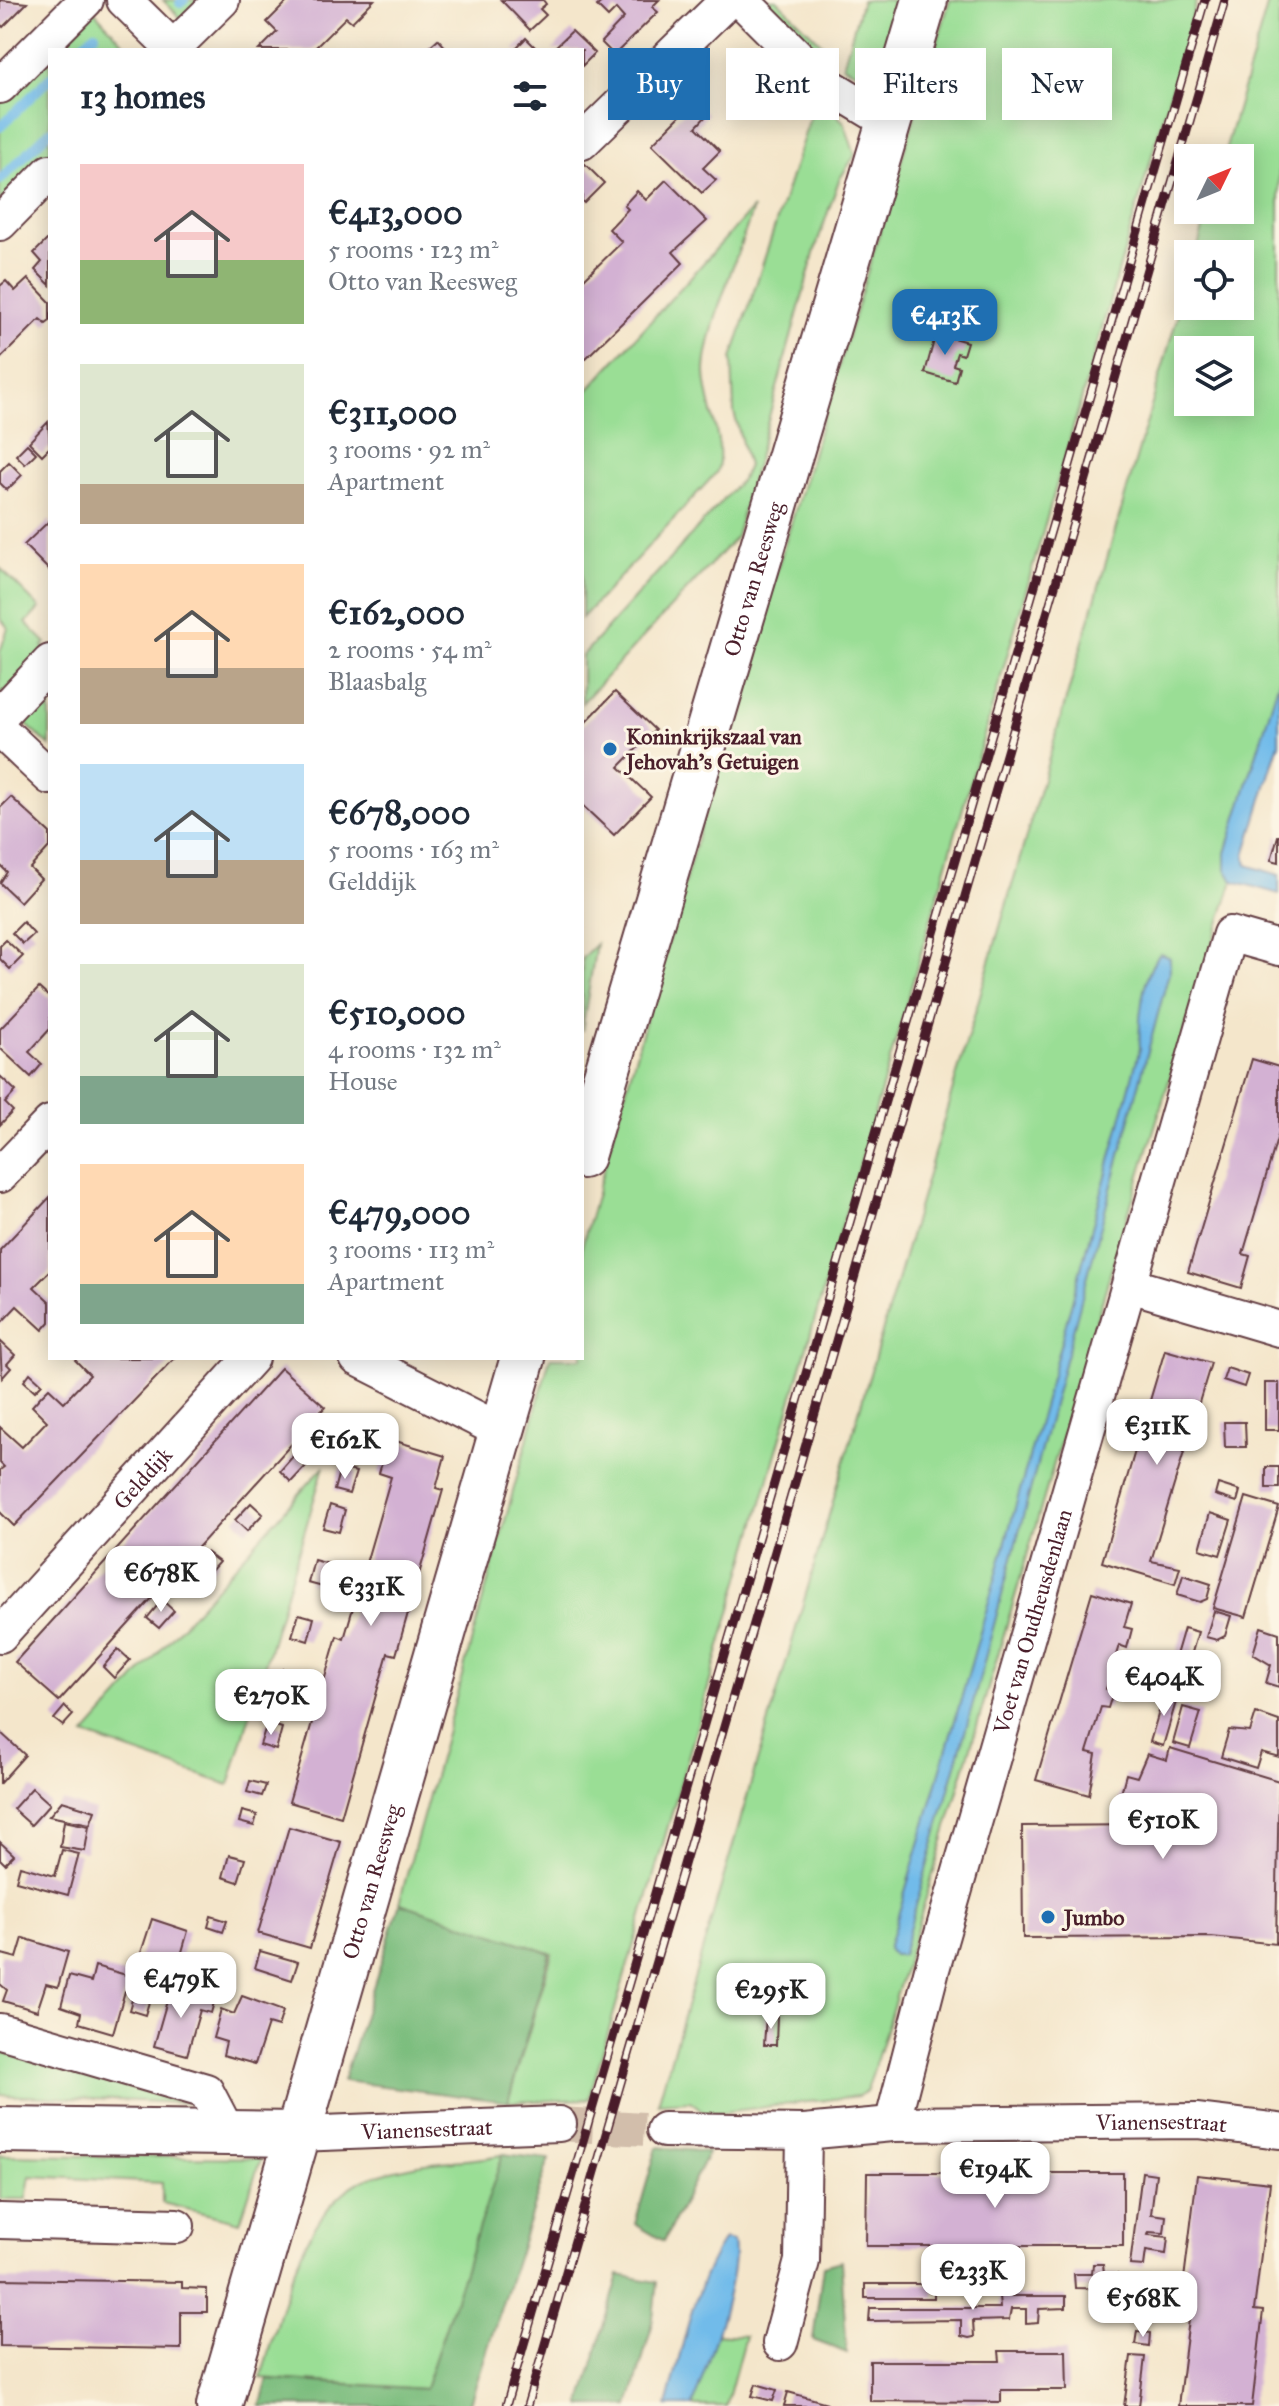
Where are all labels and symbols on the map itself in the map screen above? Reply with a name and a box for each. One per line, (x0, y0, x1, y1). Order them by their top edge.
north arrow (1174, 144, 1254, 224)
pin: €413K (889, 289, 1001, 357)
street label: Otto van Reesweg (718, 498, 790, 660)
place label: Koninkrijkszaal van Jehovah's Getuigen (623, 723, 802, 776)
marker: Koninkrijkszaal van Jehovah's Getuigen (601, 740, 619, 758)
pin: €311K (1101, 1399, 1213, 1467)
pin: €162K (289, 1413, 401, 1481)
street label: Gelddijk (108, 1441, 178, 1515)
street label: Voet van Oudheusdenlaan (987, 1506, 1078, 1738)
pin: €678K (105, 1546, 217, 1614)
pin: €331K (315, 1560, 427, 1628)
pin: €404K (1108, 1650, 1220, 1718)
pin: €270K (215, 1669, 327, 1737)
pin: €510K (1107, 1793, 1219, 1861)
street label: Otto van Reesweg (336, 1800, 407, 1962)
place label: Jumbo (1061, 1904, 1124, 1932)
marker: Jumbo (1039, 1908, 1057, 1926)
pin: €479K (125, 1952, 237, 2020)
pin: €295K (715, 1963, 827, 2031)
street label: Vianensestraat (1095, 2108, 1229, 2139)
street label: Vianensestraat (360, 2114, 493, 2146)
pin: €194K (939, 2142, 1051, 2210)
pin: €233K (917, 2244, 1029, 2312)
pin: €568K (1087, 2271, 1199, 2339)

